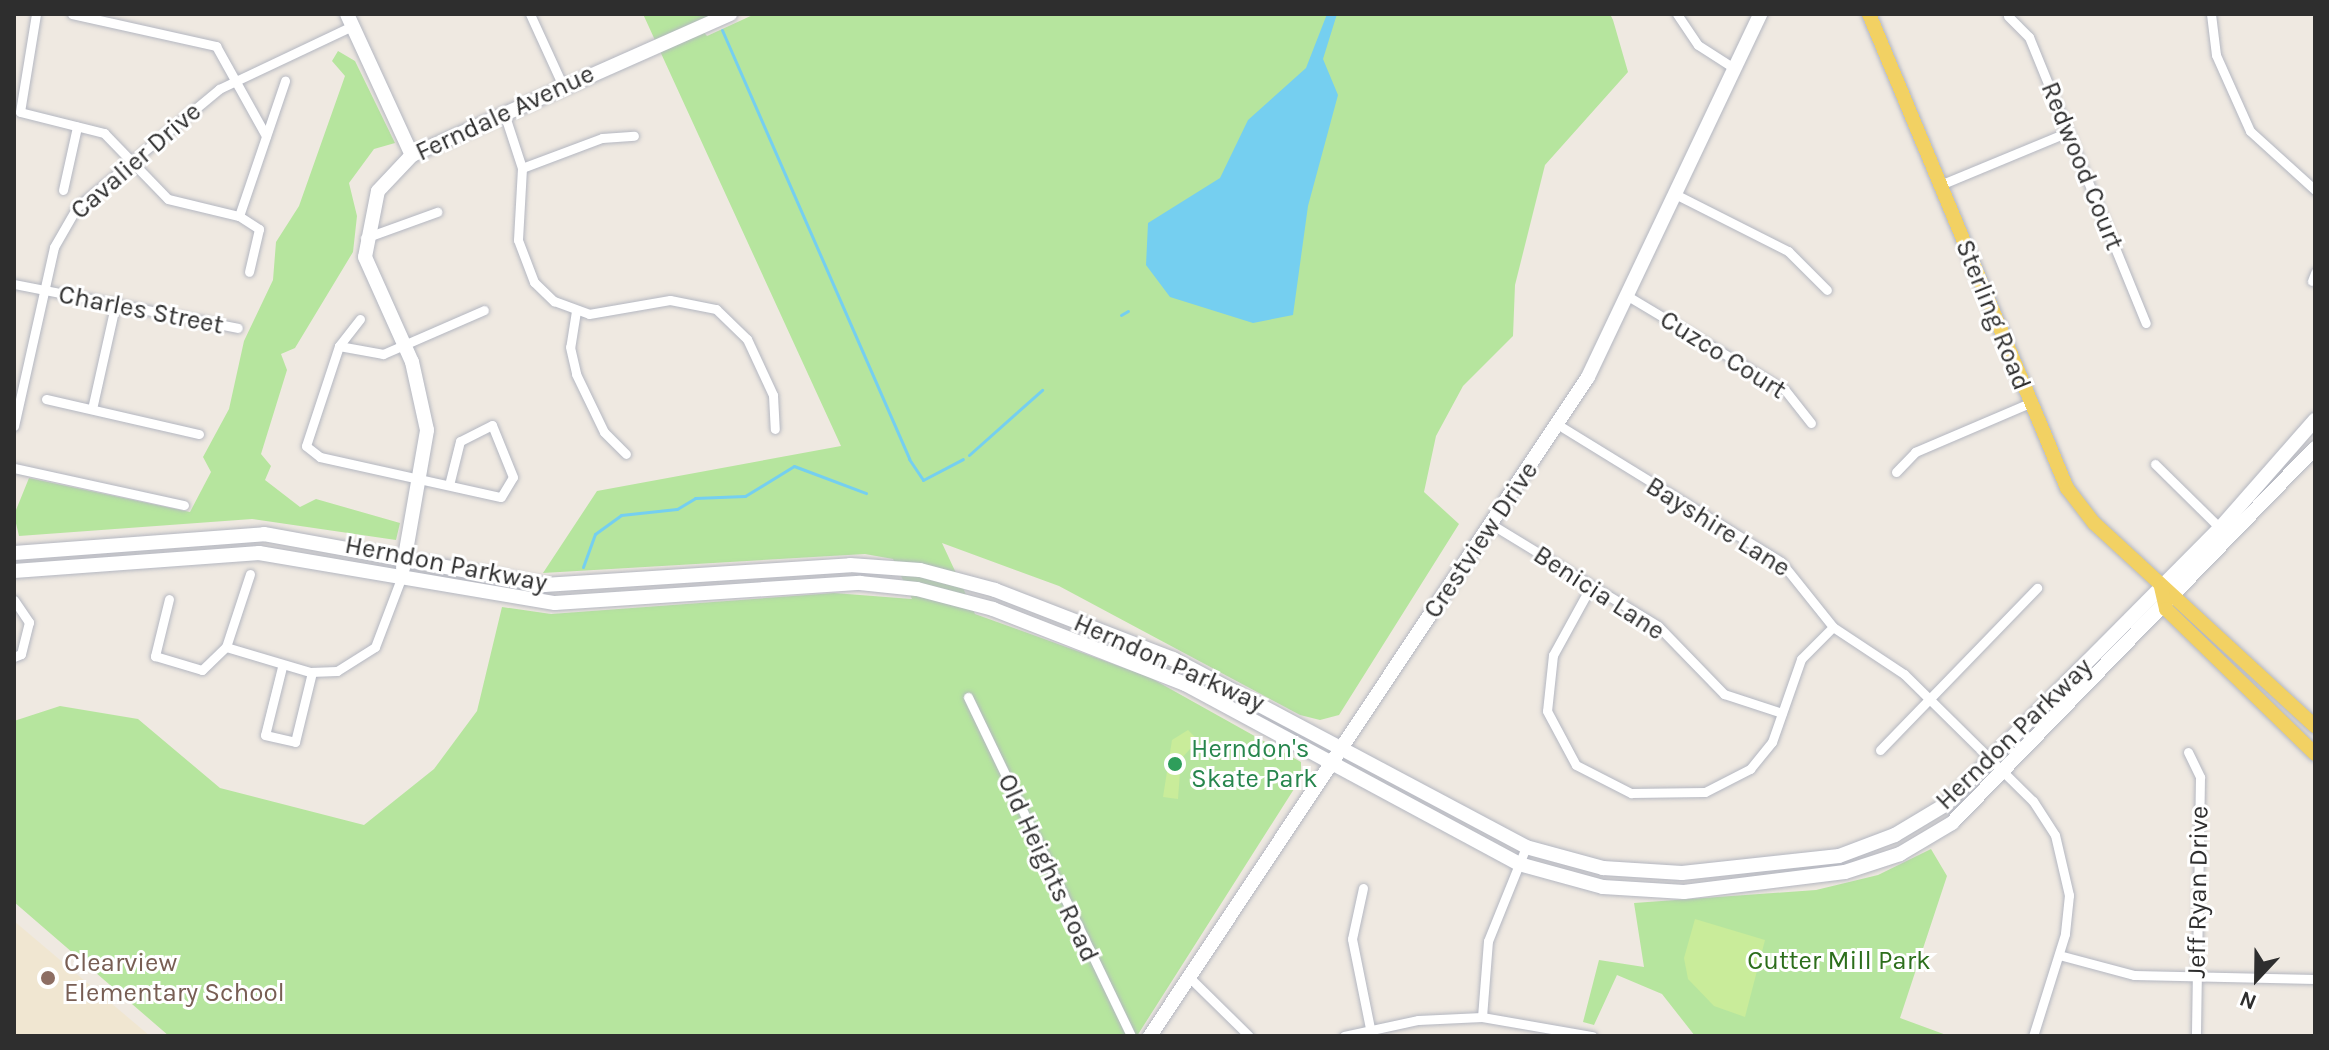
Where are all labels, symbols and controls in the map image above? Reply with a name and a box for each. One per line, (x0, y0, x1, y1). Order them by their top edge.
street label: Ferndale Avenue (411, 58, 599, 168)
street label: Redwood Court (2034, 77, 2130, 255)
street label: Cavalier Drive (65, 96, 207, 226)
street label: Sterling Road (1949, 235, 2037, 395)
street label: Charles Street (56, 279, 226, 341)
street label: Cuzco Court (1654, 304, 1792, 406)
street label: Crestview Drive (1417, 456, 1545, 624)
street label: Bayshire Lane (1640, 470, 1796, 584)
street label: Herndon Parkway (342, 529, 550, 599)
street label: Benicia Lane (1528, 539, 1670, 647)
street label: Herndon Parkway (1069, 607, 1269, 719)
street label: Herndon Parkway (1929, 651, 2099, 817)
place label: Herndon's Skate Park (1191, 733, 1318, 794)
marker: Herndon's Skate Park (1166, 755, 1184, 773)
street label: Old Heights Road (991, 769, 1105, 967)
street label: Jeff Ryan Drive (2181, 805, 2215, 979)
north arrow (2217, 938, 2297, 1018)
park label: Cutter Mill Park (1747, 945, 1931, 977)
place label: Clearview Elementary School (64, 947, 285, 1008)
marker: Clearview Elementary School (39, 969, 57, 987)
text: N (2236, 985, 2260, 1015)

